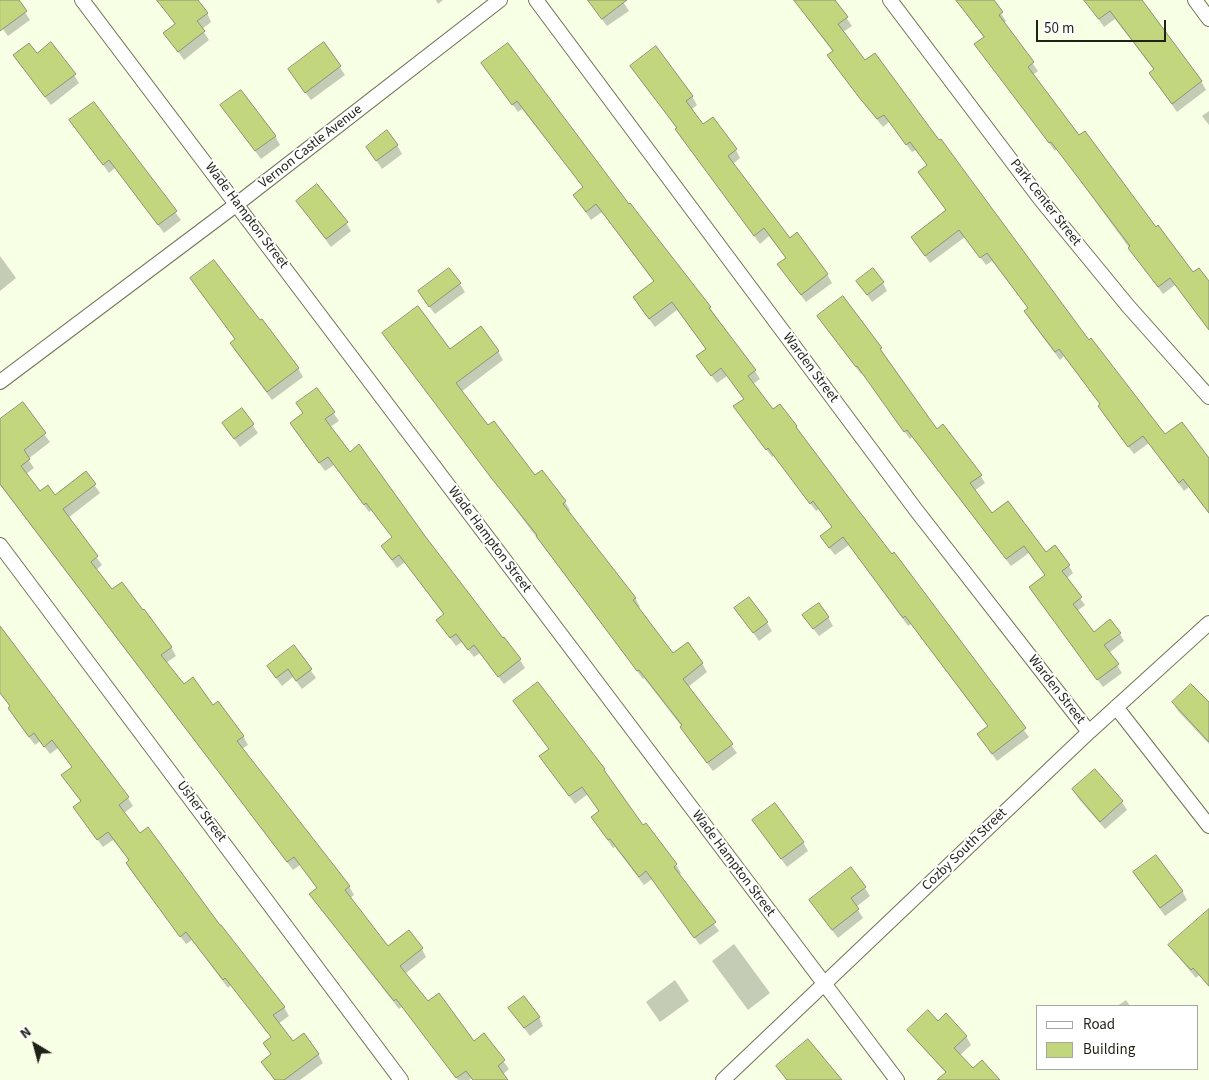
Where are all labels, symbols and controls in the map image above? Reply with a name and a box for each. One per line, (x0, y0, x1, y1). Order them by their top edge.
scale bar (1039, 10, 1169, 42)
text: 50 m (1044, 18, 1074, 39)
street label: Vernon Castle Avenue (256, 101, 366, 193)
street label: Park Center Street (1006, 156, 1084, 250)
street label: Wade Hampton Street (201, 160, 291, 272)
street label: Warden Street (778, 330, 842, 406)
street label: Wade Hampton Street (444, 484, 534, 596)
street label: Warden Street (1024, 652, 1088, 728)
street label: Usher Street (173, 778, 229, 846)
street label: Cozby South Street (919, 805, 1011, 895)
street label: Wade Hampton Street (688, 808, 778, 920)
legend (1036, 1005, 1199, 1070)
text: Road (1083, 1014, 1115, 1035)
north arrow (10, 1020, 60, 1070)
text: N (16, 1022, 36, 1044)
text: Building (1083, 1039, 1135, 1060)

